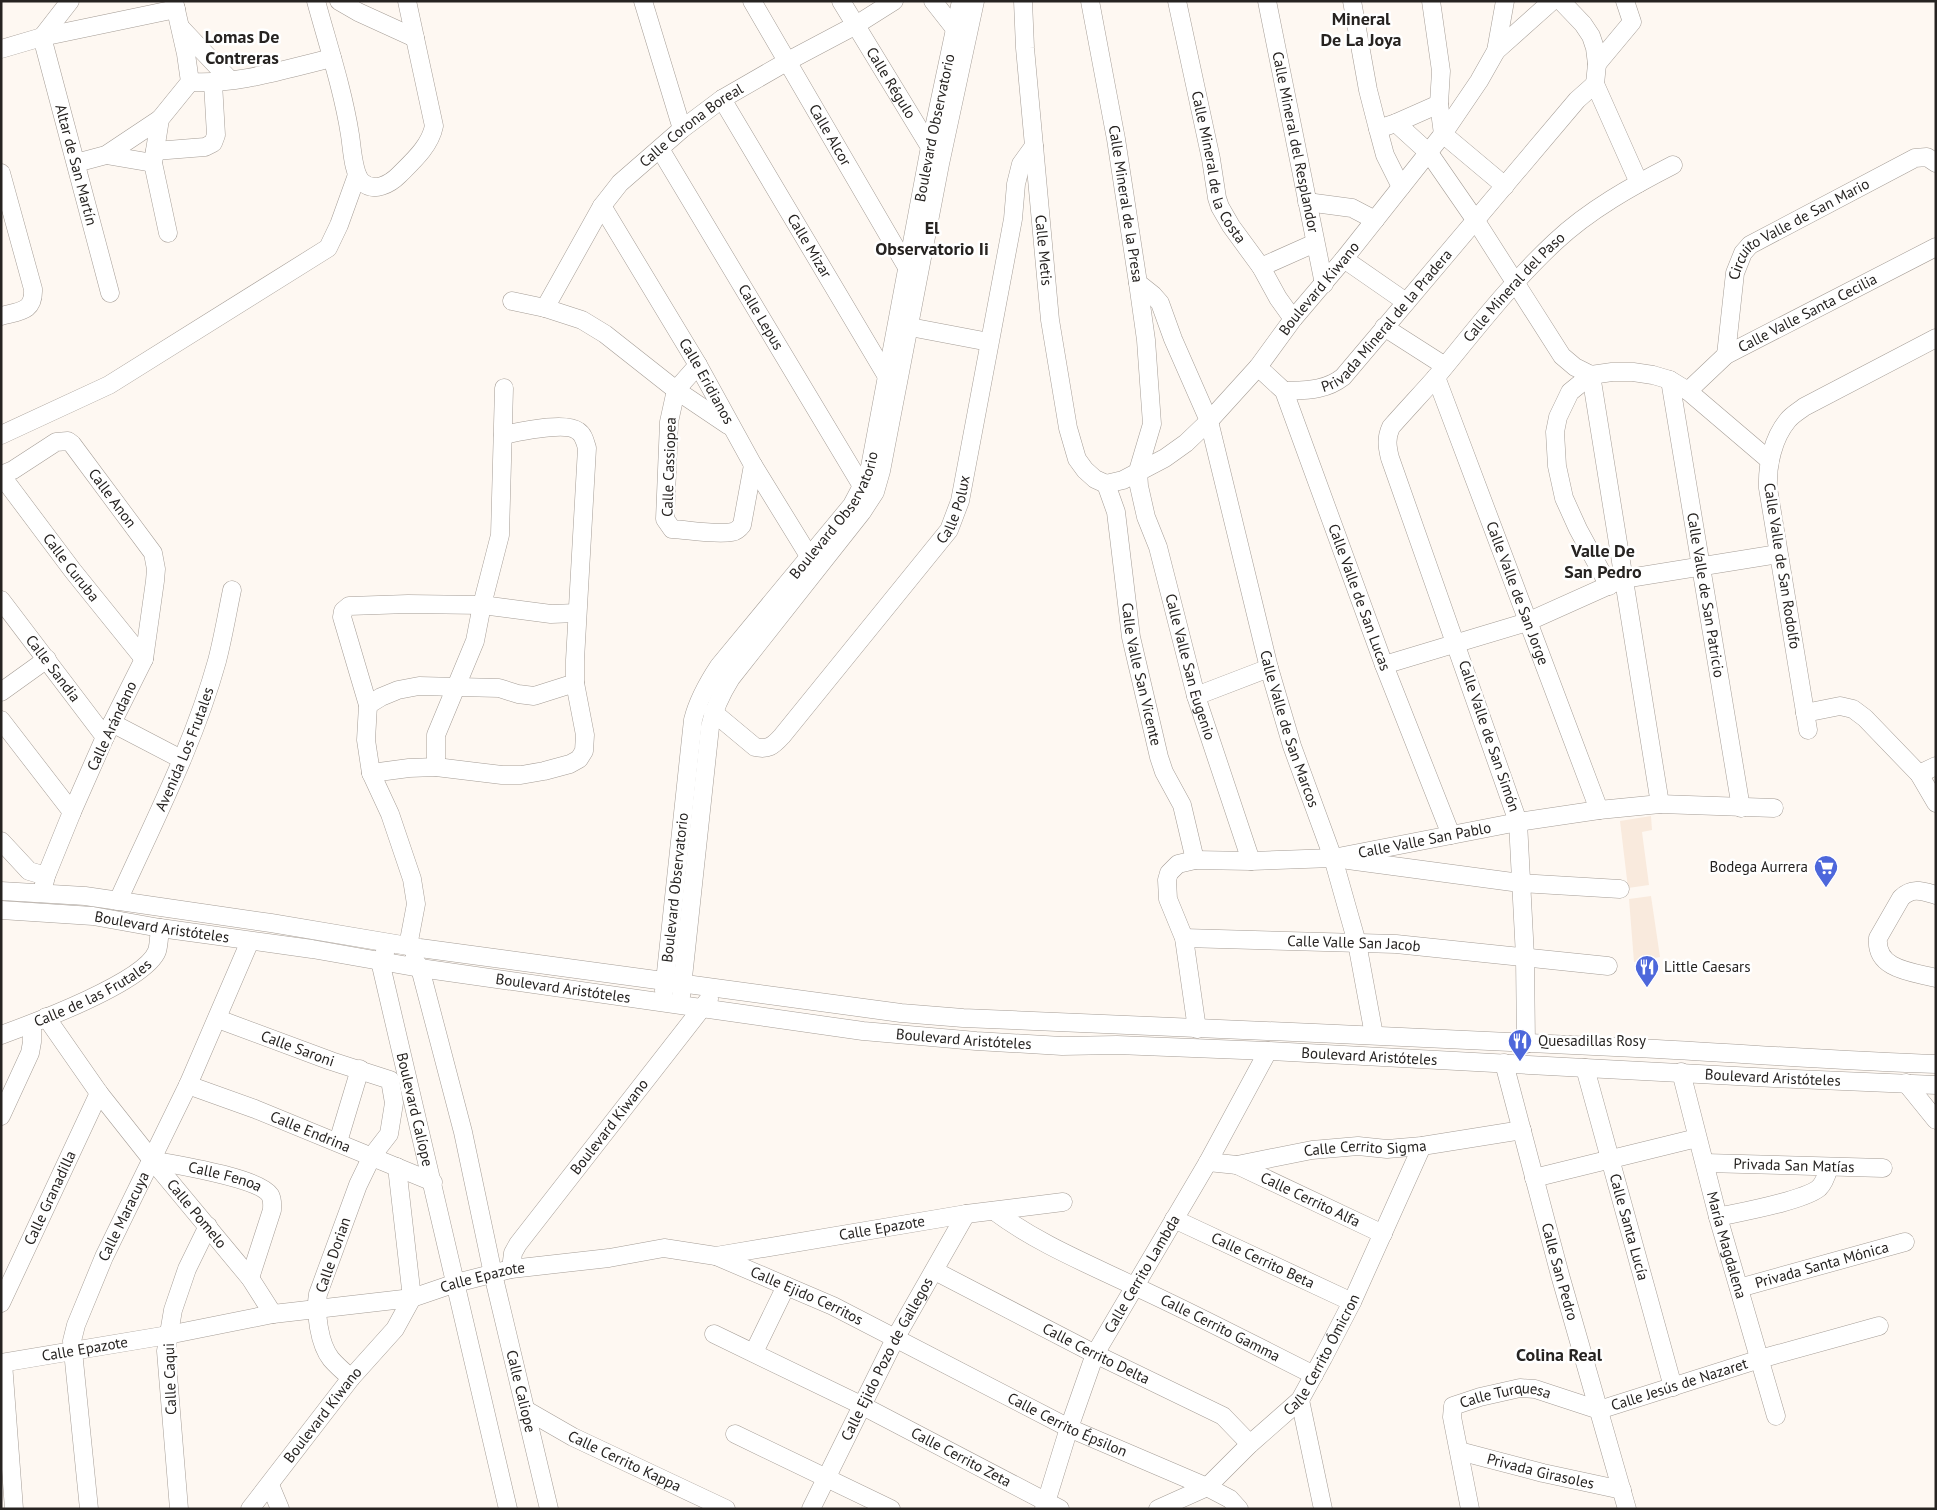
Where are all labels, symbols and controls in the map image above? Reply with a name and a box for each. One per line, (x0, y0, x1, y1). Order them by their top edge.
district label: Mineral De La Joya (1320, 7, 1402, 51)
district label: Lomas De Contreras (205, 25, 279, 69)
street label: Calle Régulo (862, 43, 920, 122)
street label: Calle Mineral del Resplandor (1268, 50, 1323, 234)
street label: Boulevard Observatorio (910, 52, 959, 203)
street label: Calle Corona Boreal (635, 79, 747, 171)
street label: Calle Mineral de la Costa (1188, 89, 1250, 247)
street label: Calle Alcor (805, 100, 856, 169)
street label: Altar de San Martín (51, 102, 102, 227)
street label: Calle Mineral de la Presa (1105, 124, 1148, 284)
street label: Circuito Valle de San Mario (1724, 174, 1872, 281)
street label: Calle Mizar (783, 210, 836, 281)
street label: Calle Metis (1031, 214, 1057, 286)
district label: El Observatorio Ii (875, 216, 989, 260)
street label: Calle Mineral del Paso (1459, 228, 1569, 346)
street label: Boulevard Kiwano (1274, 237, 1363, 339)
street label: Privada Mineral de la Pradera (1319, 245, 1456, 396)
street label: Calle Valle Santa Cecilia (1735, 269, 1880, 356)
street label: Calle Lepus (734, 281, 788, 353)
street label: Calle Eridianos (675, 335, 739, 427)
street label: Calle Cassiopea (657, 417, 680, 517)
street label: Boulevard Observatorio (785, 450, 882, 582)
street label: Calle Anon (85, 465, 141, 531)
street label: Calle Polux (932, 473, 974, 547)
street label: Calle Valle de San Rodolfo (1760, 481, 1805, 650)
street label: Calle Valle de San Patricio (1683, 511, 1729, 679)
street label: Calle Valle de San Jorge (1482, 519, 1554, 667)
street label: Calle Valle de San Lucas (1324, 521, 1395, 673)
street label: Calle Curuba (39, 529, 104, 605)
district label: Valle De San Pedro (1564, 539, 1642, 583)
street label: Calle Valle San Eugenio (1161, 592, 1220, 742)
street label: Calle Valle San Vicente (1118, 601, 1166, 747)
street label: Calle Sandia (22, 631, 85, 706)
street label: Calle Valle de San Marcos (1256, 648, 1324, 810)
street label: Calle Valle de San Simón (1455, 658, 1524, 814)
street label: Calle Arándano (82, 678, 141, 774)
street label: Avenida Los Frutales (151, 685, 217, 814)
street label: Boulevard Observatorio (657, 812, 692, 964)
street label: Calle Valle San Pablo (1357, 817, 1493, 862)
supermarket icon: Bodega Aurrera (1813, 854, 1839, 888)
place label: Bodega Aurrera (1709, 857, 1808, 876)
street label: Boulevard Aristóteles (93, 906, 231, 946)
street label: Calle Valle San Jacob (1287, 931, 1422, 955)
restaurant icon: Little Caesars (1634, 954, 1660, 988)
street label: Calle de las Frutales (31, 955, 155, 1031)
place label: Little Caesars (1664, 957, 1751, 976)
street label: Boulevard Aristóteles (495, 969, 632, 1007)
street label: Boulevard Aristóteles (895, 1024, 1032, 1053)
street label: Calle Saroni (258, 1026, 337, 1070)
restaurant icon: Quesadillas Rosy (1507, 1028, 1533, 1062)
place label: Quesadillas Rosy (1538, 1031, 1646, 1050)
street label: Boulevard Aristóteles (1301, 1043, 1438, 1069)
street label: Boulevard Calíope (393, 1051, 438, 1168)
street label: Boulevard Aristóteles (1704, 1064, 1841, 1090)
street label: Boulevard Kiwano (566, 1075, 652, 1178)
street label: Calle Endrina (267, 1106, 354, 1156)
street label: Calle Cerrito Sigma (1302, 1135, 1428, 1160)
street label: Calle Granadilla (19, 1147, 80, 1248)
street label: Privada San Matías (1733, 1154, 1855, 1176)
street label: Calle Fenoa (187, 1157, 265, 1196)
street label: Calle Cerrito Alfa (1258, 1167, 1363, 1231)
street label: Calle Maracuya (93, 1168, 153, 1264)
street label: Calle Santa Lucía (1606, 1171, 1653, 1283)
street label: Calle Pomelo (163, 1175, 231, 1252)
street label: María Magdalena (1703, 1189, 1751, 1301)
street label: Calle Epazote (837, 1211, 926, 1244)
street label: Calle Cerrito Lambda (1100, 1211, 1184, 1336)
street label: Calle Dorian (311, 1215, 354, 1295)
street label: Calle San Pedro (1538, 1221, 1583, 1323)
street label: Calle Cerrito Beta (1208, 1228, 1318, 1292)
street label: Privada Santa Mónica (1753, 1237, 1891, 1292)
street label: Calle Epazote (437, 1258, 526, 1297)
street label: Calle Ejido Cerritos (748, 1262, 867, 1329)
street label: Calle Ejido Pozo de Gallegos (836, 1274, 937, 1444)
street label: Calle Cerrito Gamma (1157, 1290, 1284, 1365)
street label: Calle Cerrito Ómicron (1279, 1291, 1363, 1419)
street label: Calle Cerrito Delta (1039, 1318, 1153, 1388)
street label: Calle Epazote (40, 1332, 129, 1365)
street label: Calle Caqui (159, 1343, 180, 1415)
district label: Colina Real (1516, 1343, 1603, 1366)
street label: Calle Caliope (502, 1348, 540, 1434)
street label: Calle Jesús de Nazaret (1609, 1354, 1750, 1415)
street label: Boulevard Kiwano (279, 1363, 366, 1466)
street label: Calle Turquesa (1457, 1378, 1554, 1412)
street label: Calle Cerrito Épsilon (1004, 1388, 1130, 1461)
street label: Calle Cerrito Zeta (908, 1423, 1014, 1491)
street label: Calle Cerrito Kappa (564, 1426, 684, 1496)
street label: Privada Girasoles (1485, 1449, 1596, 1493)

